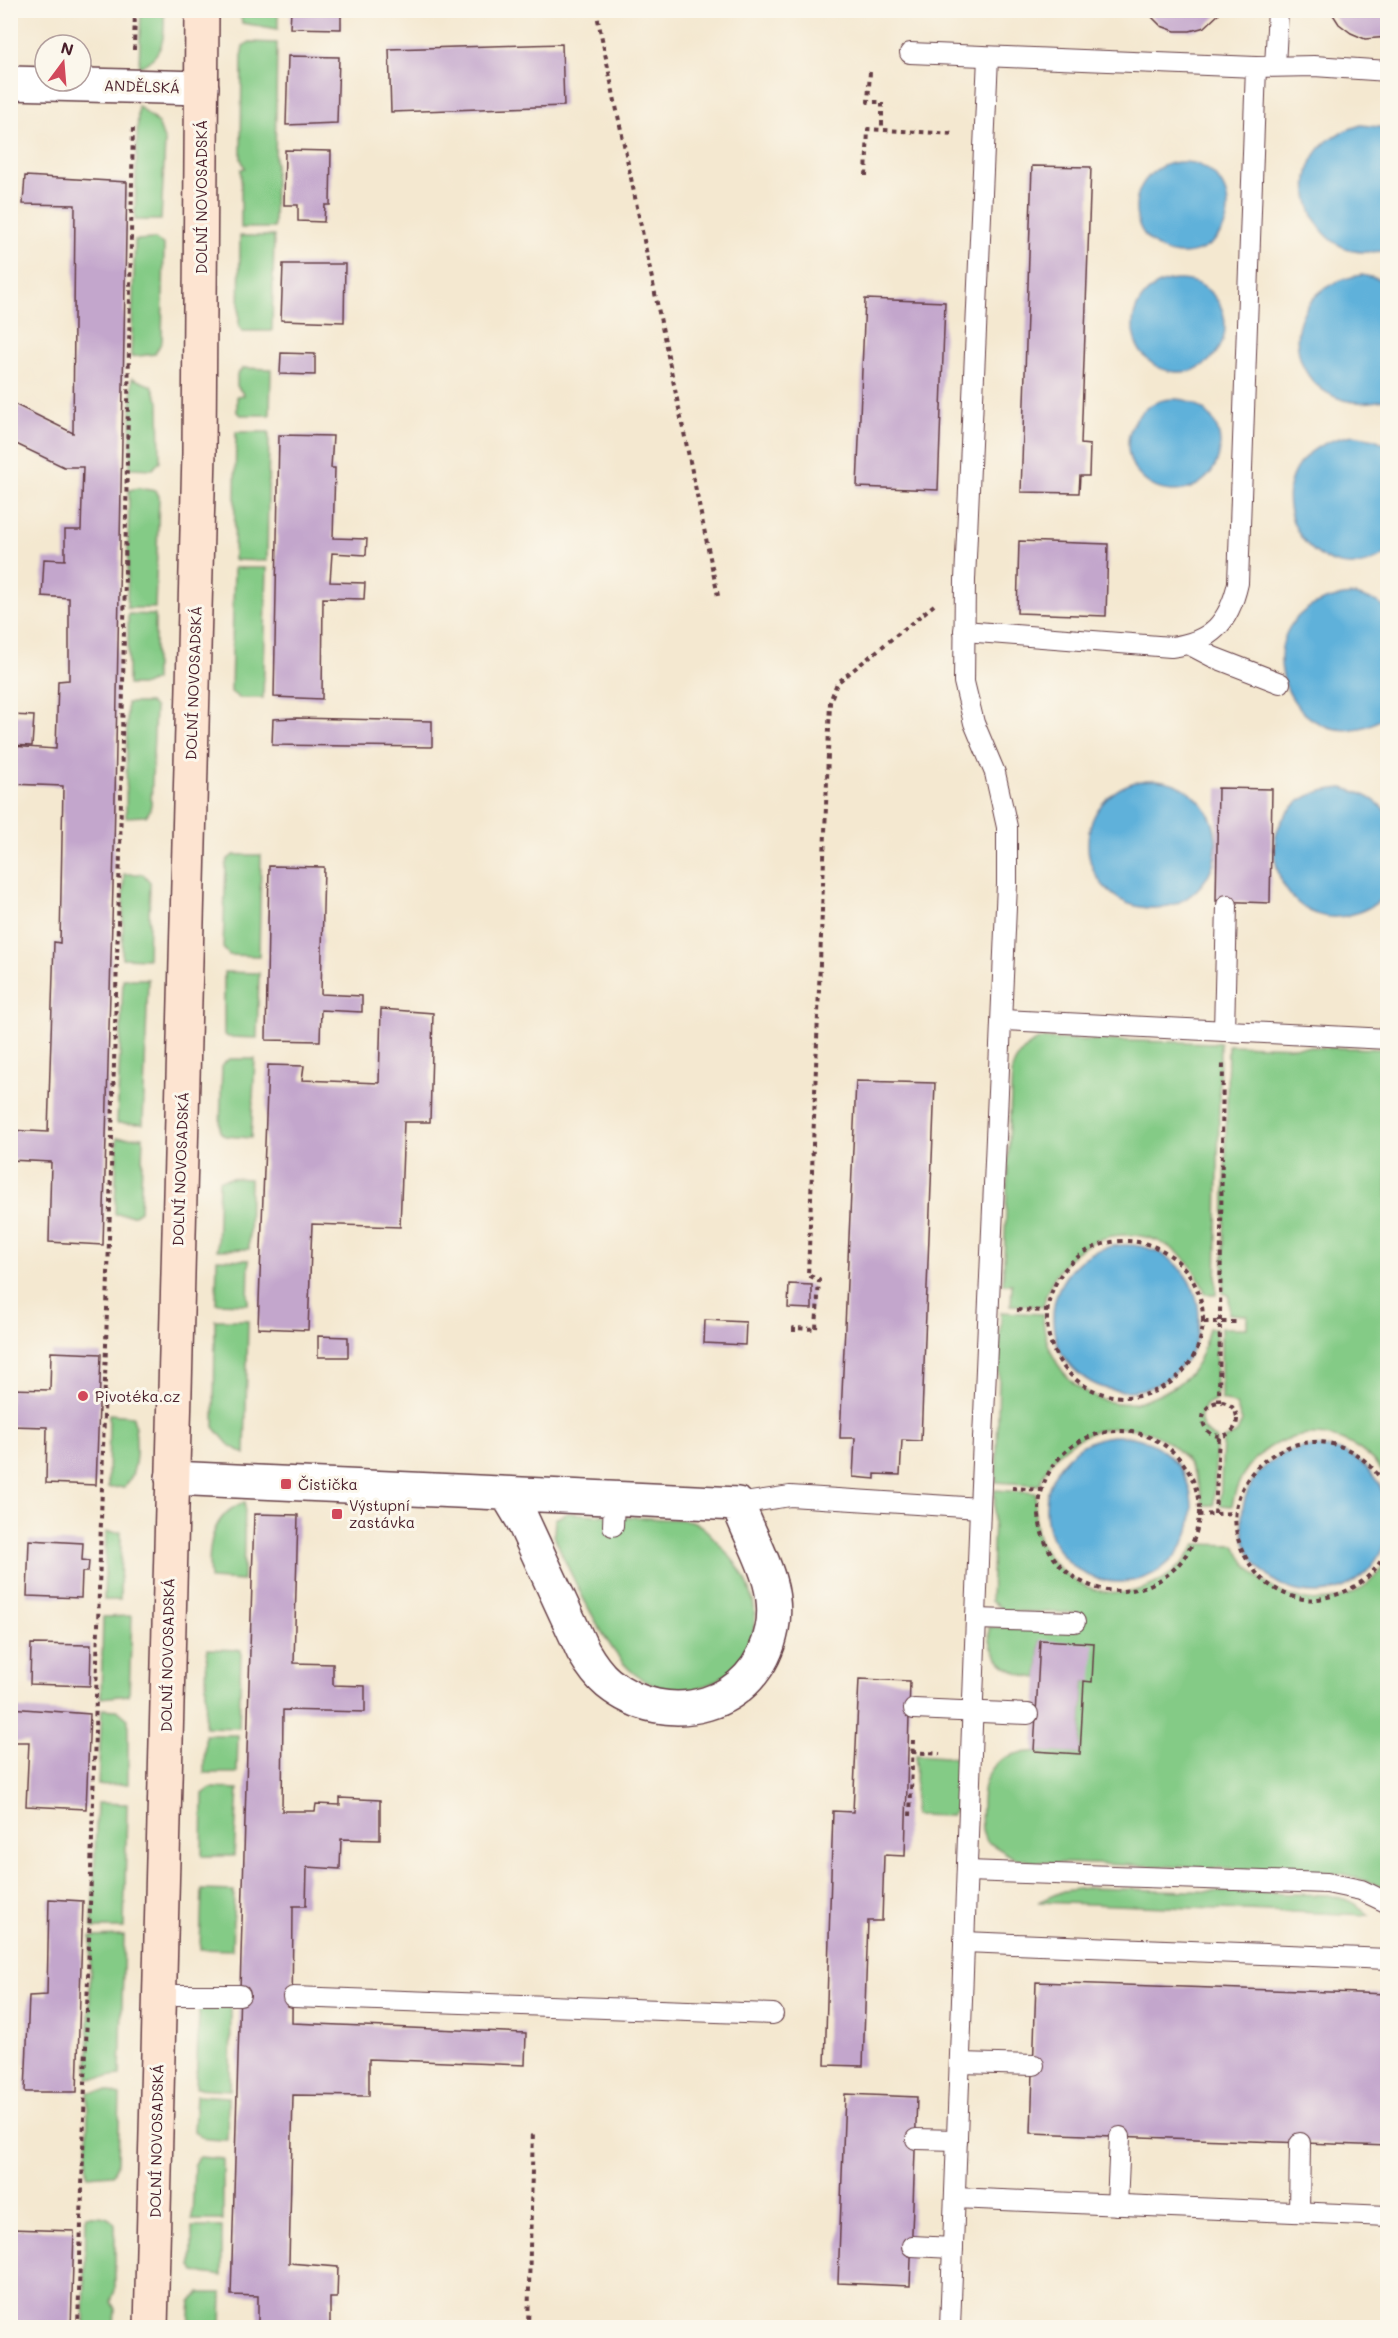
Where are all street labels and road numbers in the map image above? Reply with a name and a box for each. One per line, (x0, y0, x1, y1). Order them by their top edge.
street label: ANDĚLSKÁ (104, 75, 180, 97)
street label: DOLNÍ NOVOSADSKÁ (191, 120, 211, 274)
street label: DOLNÍ NOVOSADSKÁ (180, 606, 206, 760)
street label: DOLNÍ NOVOSADSKÁ (167, 1092, 193, 1246)
street label: DOLNÍ NOVOSADSKÁ (156, 1578, 178, 1732)
street label: DOLNÍ NOVOSADSKÁ (145, 2064, 167, 2218)

